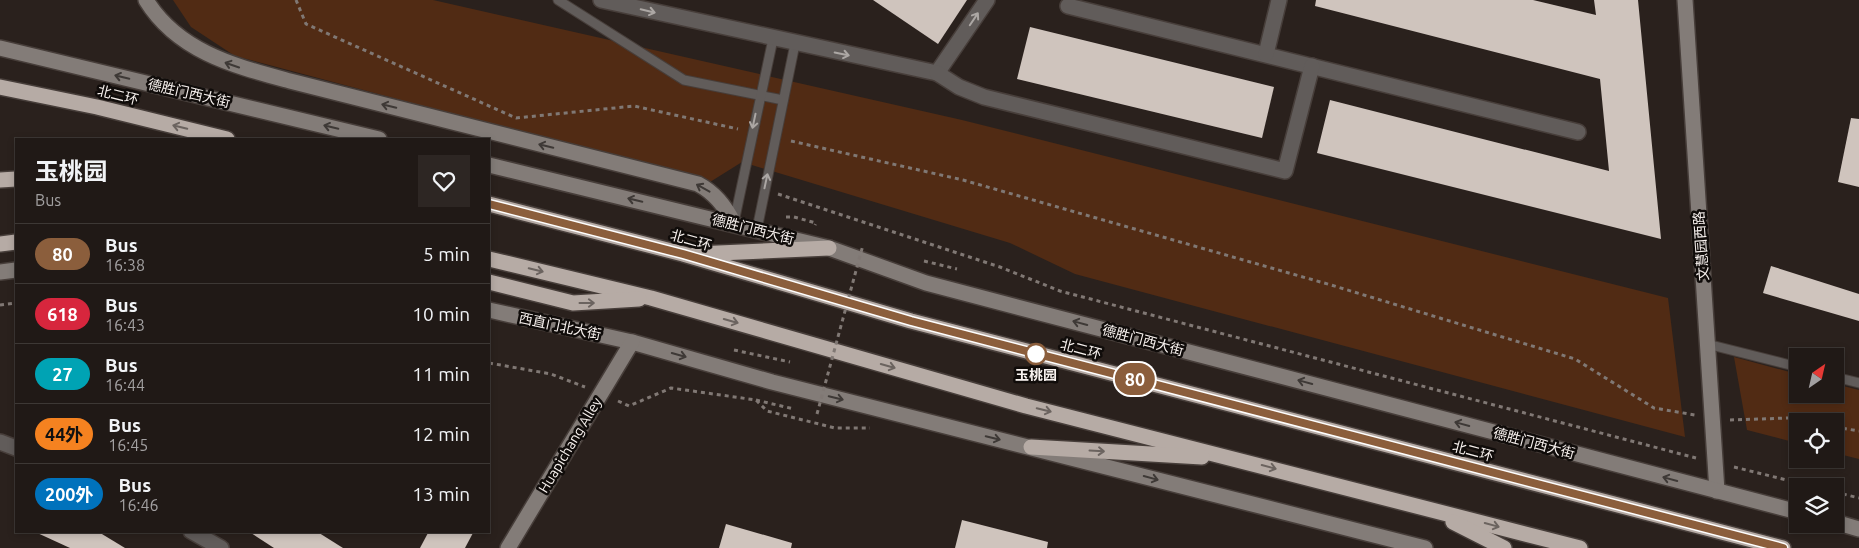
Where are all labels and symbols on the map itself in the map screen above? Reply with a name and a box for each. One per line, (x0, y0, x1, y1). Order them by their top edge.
one-way arrow (640, 7, 656, 16)
one-way arrow (969, 12, 979, 26)
one-way arrow (834, 49, 850, 59)
one-way arrow (224, 59, 240, 69)
one-way arrow (115, 72, 131, 81)
street label: 德胜门西大街 (146, 76, 232, 110)
street label: 北二环 (96, 82, 140, 108)
one-way arrow (381, 101, 397, 110)
one-way arrow (749, 112, 758, 128)
one-way arrow (173, 122, 189, 131)
one-way arrow (324, 122, 340, 131)
one-way arrow (539, 141, 555, 150)
one-way arrow (762, 174, 772, 190)
one-way arrow (696, 182, 711, 192)
one-way arrow (628, 195, 644, 204)
street label: 德胜门西大街 (710, 211, 796, 247)
street label: 文慧园西路 (1691, 211, 1711, 281)
street label: 北二环 (669, 227, 713, 253)
one-way arrow (528, 266, 544, 275)
one-way arrow (579, 298, 595, 308)
street label: 西直门北大街 (517, 309, 603, 343)
one-way arrow (723, 317, 739, 327)
one-way arrow (1072, 318, 1088, 327)
street label: 德胜门西大街 (1100, 321, 1186, 359)
street label: 北二环 (1059, 336, 1103, 362)
marker: 玉桃园 (1025, 343, 1047, 365)
north arrow (1789, 348, 1844, 402)
one-way arrow (671, 351, 687, 360)
one-way arrow (879, 362, 895, 371)
line badge: 80 (1112, 363, 1158, 395)
place label: 玉桃园 (1015, 367, 1057, 383)
one-way arrow (1297, 377, 1313, 387)
street label: Huapichang Alley (535, 394, 605, 496)
one-way arrow (827, 394, 843, 403)
one-way arrow (1035, 406, 1051, 415)
one-way arrow (1454, 419, 1470, 428)
street label: 德胜门西大街 (1491, 424, 1577, 462)
one-way arrow (985, 434, 1001, 443)
street label: 北二环 (1451, 438, 1495, 464)
one-way arrow (1089, 446, 1105, 456)
one-way arrow (1261, 463, 1277, 472)
one-way arrow (1142, 474, 1158, 484)
one-way arrow (1662, 474, 1678, 483)
one-way arrow (1483, 521, 1499, 530)

